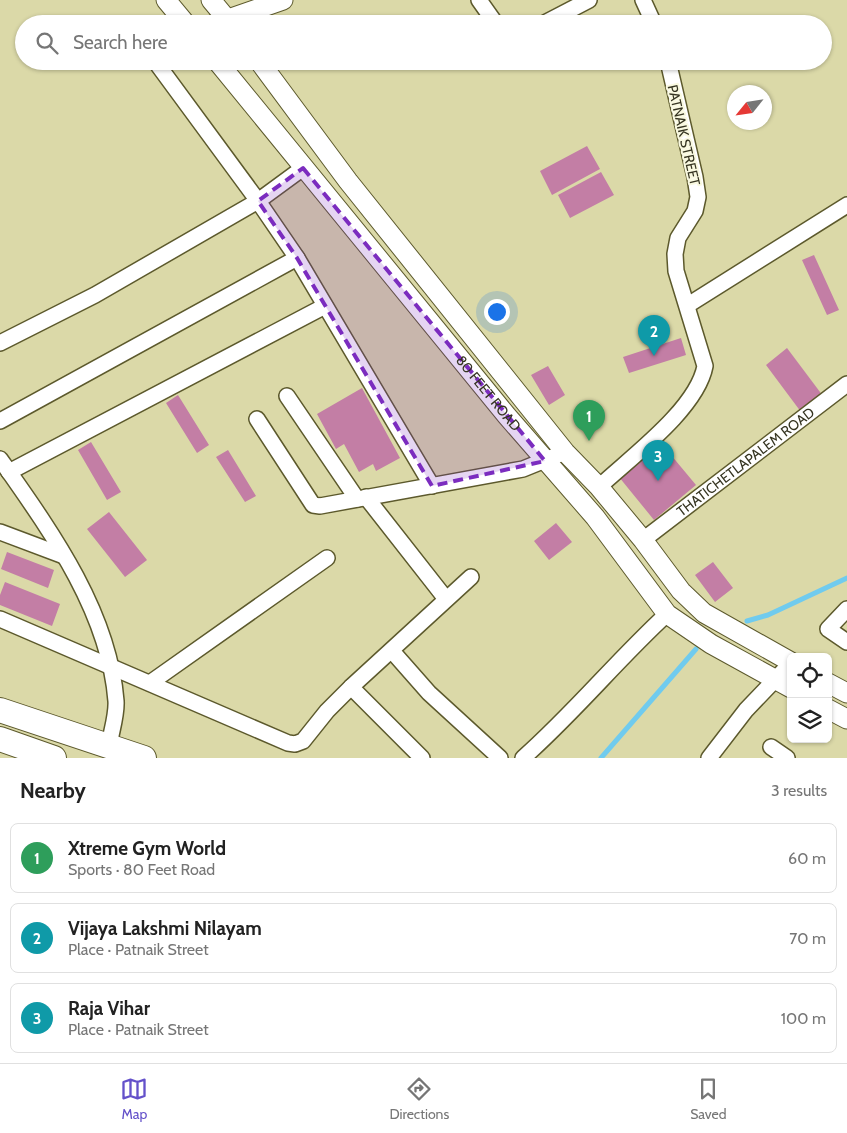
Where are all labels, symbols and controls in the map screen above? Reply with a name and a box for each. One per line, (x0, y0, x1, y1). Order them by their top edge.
search box (15, 15, 832, 70)
icon: search (33, 29, 61, 57)
text: Search here (73, 31, 167, 54)
street label: PATNAIK STREET (664, 83, 704, 188)
north arrow (727, 85, 772, 130)
your location (484, 299, 510, 325)
pin: 2 (638, 315, 670, 356)
street label: 80 FEET ROAD (452, 352, 525, 435)
pin: 1 (573, 400, 605, 441)
street label: THATICHETLAPALEM ROAD (673, 403, 818, 520)
pin: 3 (642, 440, 674, 481)
map controls (787, 653, 832, 743)
button: locate (787, 653, 832, 698)
button: layers (787, 698, 832, 743)
text: Nearby (20, 778, 86, 803)
text: 3 results (771, 781, 827, 800)
text: Xtreme Gym World (68, 837, 226, 860)
text: 1 (34, 849, 40, 868)
text: 60 m (788, 849, 826, 868)
text: Sports · 80 Feet Road (68, 860, 215, 879)
text: Vijaya Lakshmi Nilayam (68, 917, 262, 940)
text: 2 (33, 929, 41, 948)
text: 70 m (789, 929, 826, 948)
text: Place · Patnaik Street (68, 940, 209, 959)
text: Raja Vihar (68, 997, 150, 1020)
text: 3 (33, 1009, 41, 1028)
text: 100 m (781, 1009, 826, 1028)
text: Place · Patnaik Street (68, 1020, 209, 1039)
tab: Map (120, 1075, 148, 1123)
tab: Directions (389, 1075, 449, 1123)
tab: Saved (690, 1075, 727, 1123)

